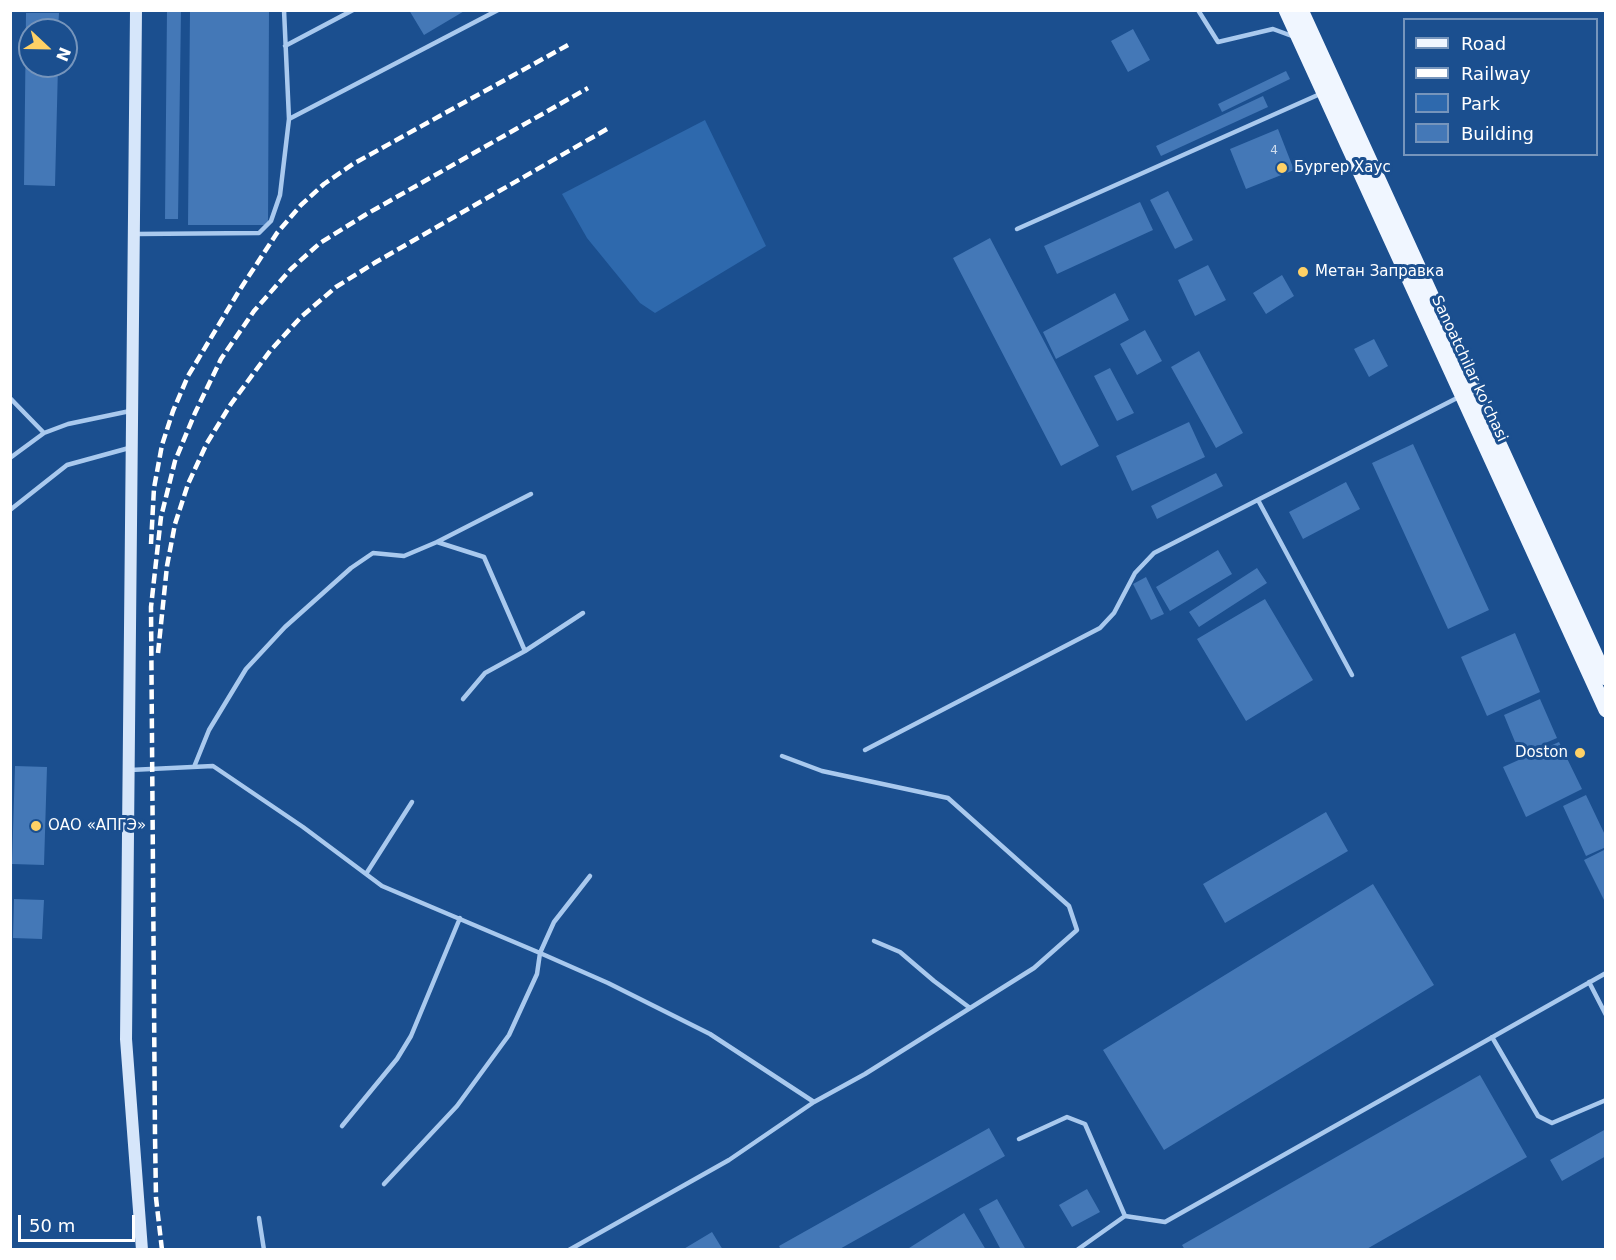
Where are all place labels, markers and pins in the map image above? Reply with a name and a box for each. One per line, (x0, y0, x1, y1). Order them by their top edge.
place label: Бургер Хаус (1294, 159, 1391, 177)
marker: Бургер Хаус (1275, 161, 1289, 175)
place label: Метан Заправка (1315, 263, 1444, 281)
marker: Метан Заправка (1296, 265, 1310, 279)
place label: Doston (1515, 744, 1568, 762)
marker: Doston (1573, 746, 1587, 760)
place label: ОАО «АПГЭ» (48, 817, 146, 835)
marker: ОАО «АПГЭ» (29, 819, 43, 833)

